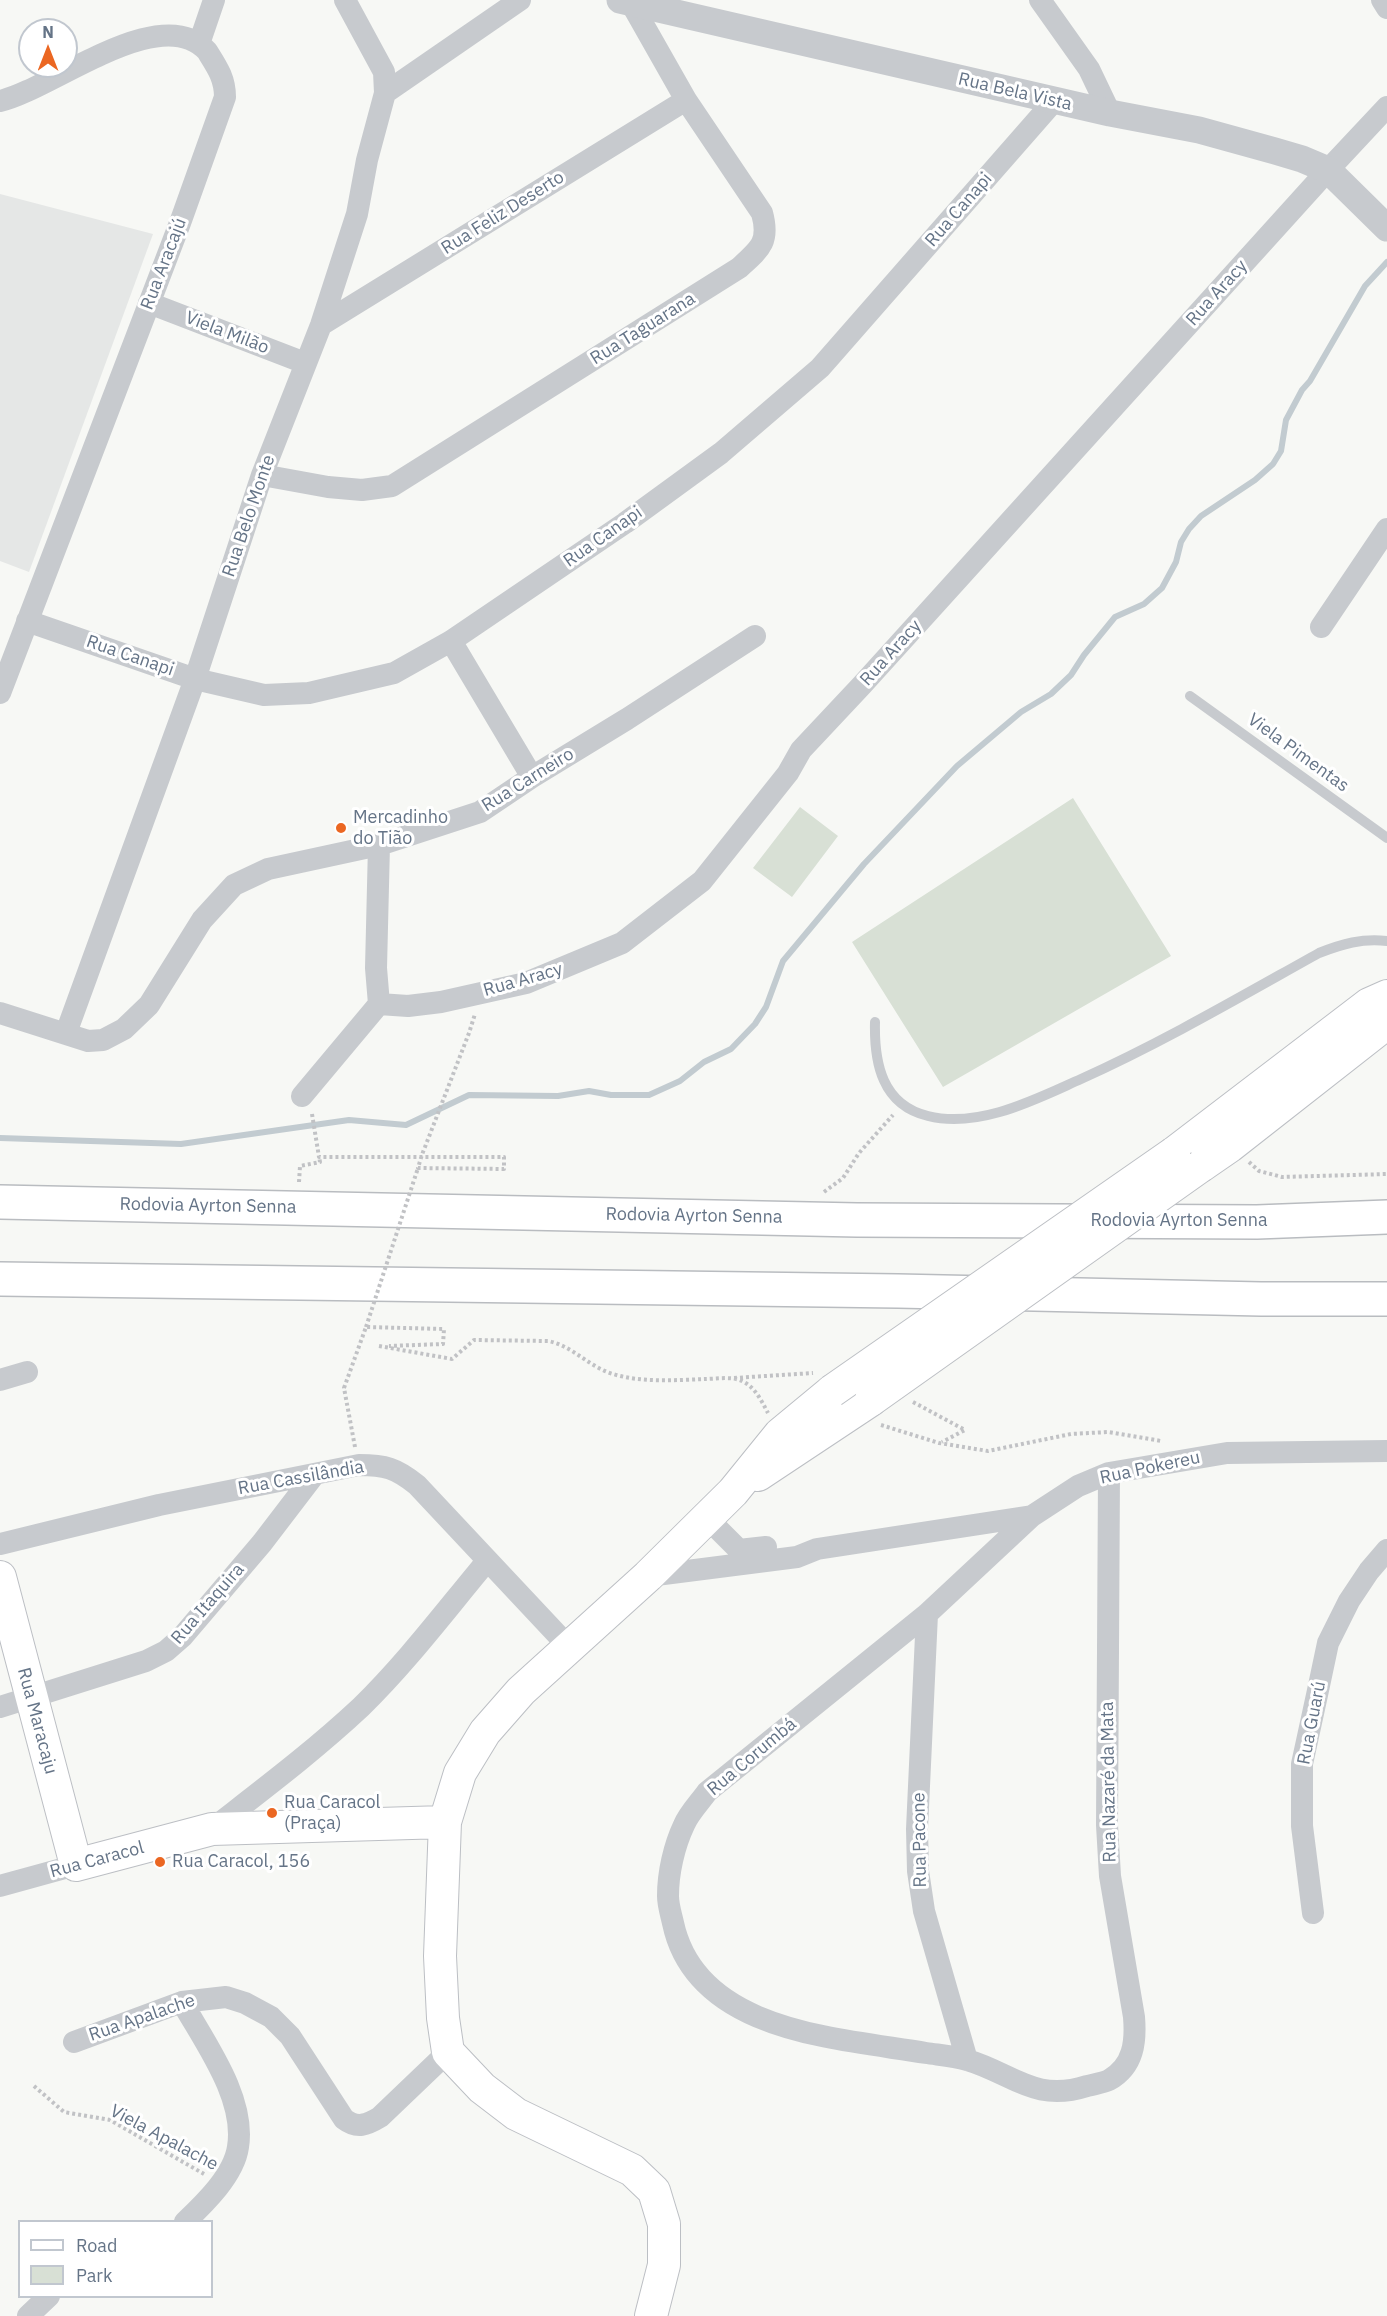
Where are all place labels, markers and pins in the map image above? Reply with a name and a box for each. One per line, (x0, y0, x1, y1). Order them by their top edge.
place label: Mercadinho do Tião (353, 807, 448, 850)
marker: Mercadinho do Tião (334, 821, 348, 835)
place label: Rua Caracol (Praça) (284, 1792, 380, 1834)
marker: Rua Caracol (Praça) (265, 1806, 279, 1820)
place label: Rua Caracol, 156 (172, 1851, 310, 1873)
marker: Rua Caracol, 156 (153, 1855, 167, 1869)

